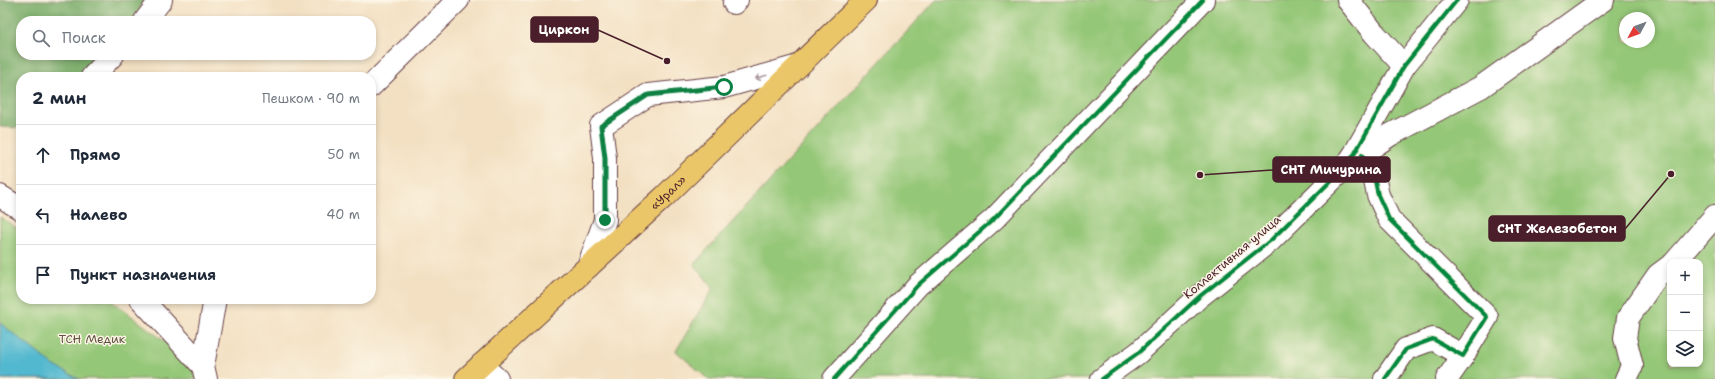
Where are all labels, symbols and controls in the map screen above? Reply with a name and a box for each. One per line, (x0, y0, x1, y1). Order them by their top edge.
north arrow (1619, 12, 1655, 48)
search box (16, 16, 376, 60)
callout: Циркон (531, 17, 598, 42)
text: Циркон (539, 21, 589, 38)
icon: search (30, 27, 52, 49)
text: Поиск (62, 28, 106, 48)
one-way arrow (755, 74, 768, 81)
route start (715, 78, 733, 96)
text: 2 мин (32, 87, 87, 109)
text: Пешком · 90 m (262, 90, 360, 107)
icon: ahead (32, 144, 54, 166)
text: Прямо (70, 145, 120, 165)
text: 50 m (327, 146, 360, 163)
callout: СНТ Мичурина (1273, 157, 1390, 182)
text: СНТ Мичурина (1281, 161, 1382, 178)
street label: «Урал» (647, 172, 690, 213)
icon: left (32, 204, 54, 226)
text: Налево (70, 205, 128, 225)
text: 40 m (326, 206, 360, 223)
route end (596, 211, 614, 229)
street label: Коллективная улица (1180, 211, 1284, 302)
callout: СНТ Железобетон (1489, 216, 1625, 241)
text: СНТ Железобетон (1497, 220, 1617, 237)
map controls (1667, 259, 1703, 367)
button: + (1667, 259, 1703, 295)
icon: arrive (32, 264, 54, 286)
text: Пункт назначения (70, 265, 216, 285)
button: − (1667, 295, 1703, 331)
park label: ТСН Медик (59, 331, 126, 347)
button: layers (1667, 331, 1703, 367)

